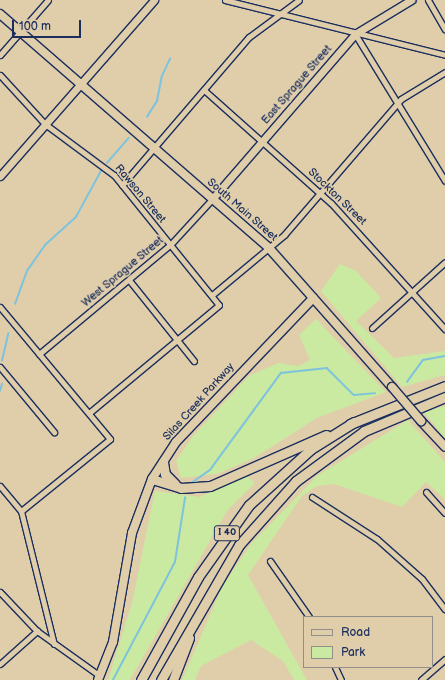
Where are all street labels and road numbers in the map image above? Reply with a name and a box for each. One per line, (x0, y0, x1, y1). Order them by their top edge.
street label: East Sprague Street (259, 43, 335, 127)
street label: Rawson Street (112, 162, 168, 226)
street label: Stockton Street (305, 166, 369, 228)
street label: South Main Street (204, 176, 280, 244)
street label: West Sprague Street (79, 234, 167, 310)
street label: Silas Creek Parkway (161, 361, 237, 443)
road number: I 40 (213, 525, 241, 541)

